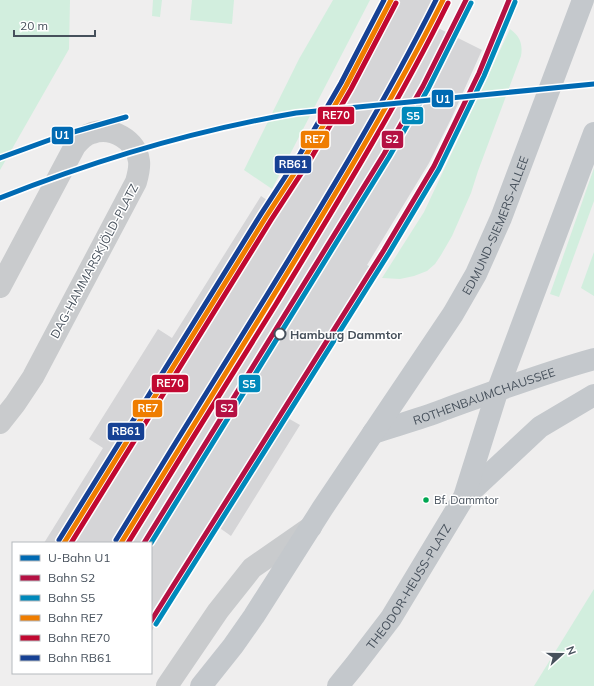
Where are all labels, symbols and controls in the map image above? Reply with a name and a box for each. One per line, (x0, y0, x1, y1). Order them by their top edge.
scale bar (14, 12, 95, 38)
text: 20 m (20, 18, 48, 33)
line badge: U1 (431, 89, 454, 108)
text: U1 (436, 92, 451, 106)
line badge: RE70 (317, 106, 355, 125)
line badge: S5 (401, 106, 424, 125)
text: RE70 (322, 108, 350, 122)
text: S5 (406, 109, 420, 123)
line badge: U1 (51, 126, 74, 145)
text: U1 (55, 128, 70, 142)
line badge: RE7 (300, 130, 330, 149)
line badge: S2 (381, 130, 404, 149)
text: RE7 (305, 132, 326, 146)
text: S2 (385, 132, 399, 146)
street label: EDMUND-SIEMERS-ALLEE (458, 154, 531, 297)
line badge: RB61 (274, 155, 312, 174)
text: RB61 (279, 157, 308, 171)
street label: DAG-HAMMARSKJÖLD-PLATZ (47, 181, 141, 341)
marker: Hamburg Dammtor (273, 327, 287, 341)
place label: Hamburg Dammtor (290, 327, 402, 342)
street label: ROTHENBAUMCHAUSSEE (411, 364, 557, 427)
line badge: RE70 (151, 374, 189, 393)
line badge: S5 (238, 374, 261, 393)
text: RE70 (156, 376, 184, 390)
text: S5 (242, 377, 256, 391)
line badge: RE7 (132, 399, 163, 418)
line badge: S2 (215, 399, 238, 418)
text: RE7 (138, 401, 159, 415)
text: S2 (220, 401, 234, 415)
line badge: RB61 (107, 422, 145, 441)
text: RB61 (112, 424, 141, 438)
place label: Bf. Dammtor (434, 493, 499, 507)
marker: Bf. Dammtor (421, 495, 431, 505)
street label: THEODOR-HEUSS-PLATZ (362, 521, 454, 652)
legend (12, 542, 152, 674)
text: U-Bahn U1 (48, 550, 110, 565)
text: Bahn S2 (48, 570, 95, 585)
text: Bahn S5 (48, 590, 95, 605)
text: Bahn RE7 (48, 610, 103, 625)
text: Bahn RE70 (48, 630, 110, 645)
north arrow (542, 634, 582, 674)
text: N (563, 644, 579, 657)
text: Bahn RB61 (48, 650, 111, 665)

